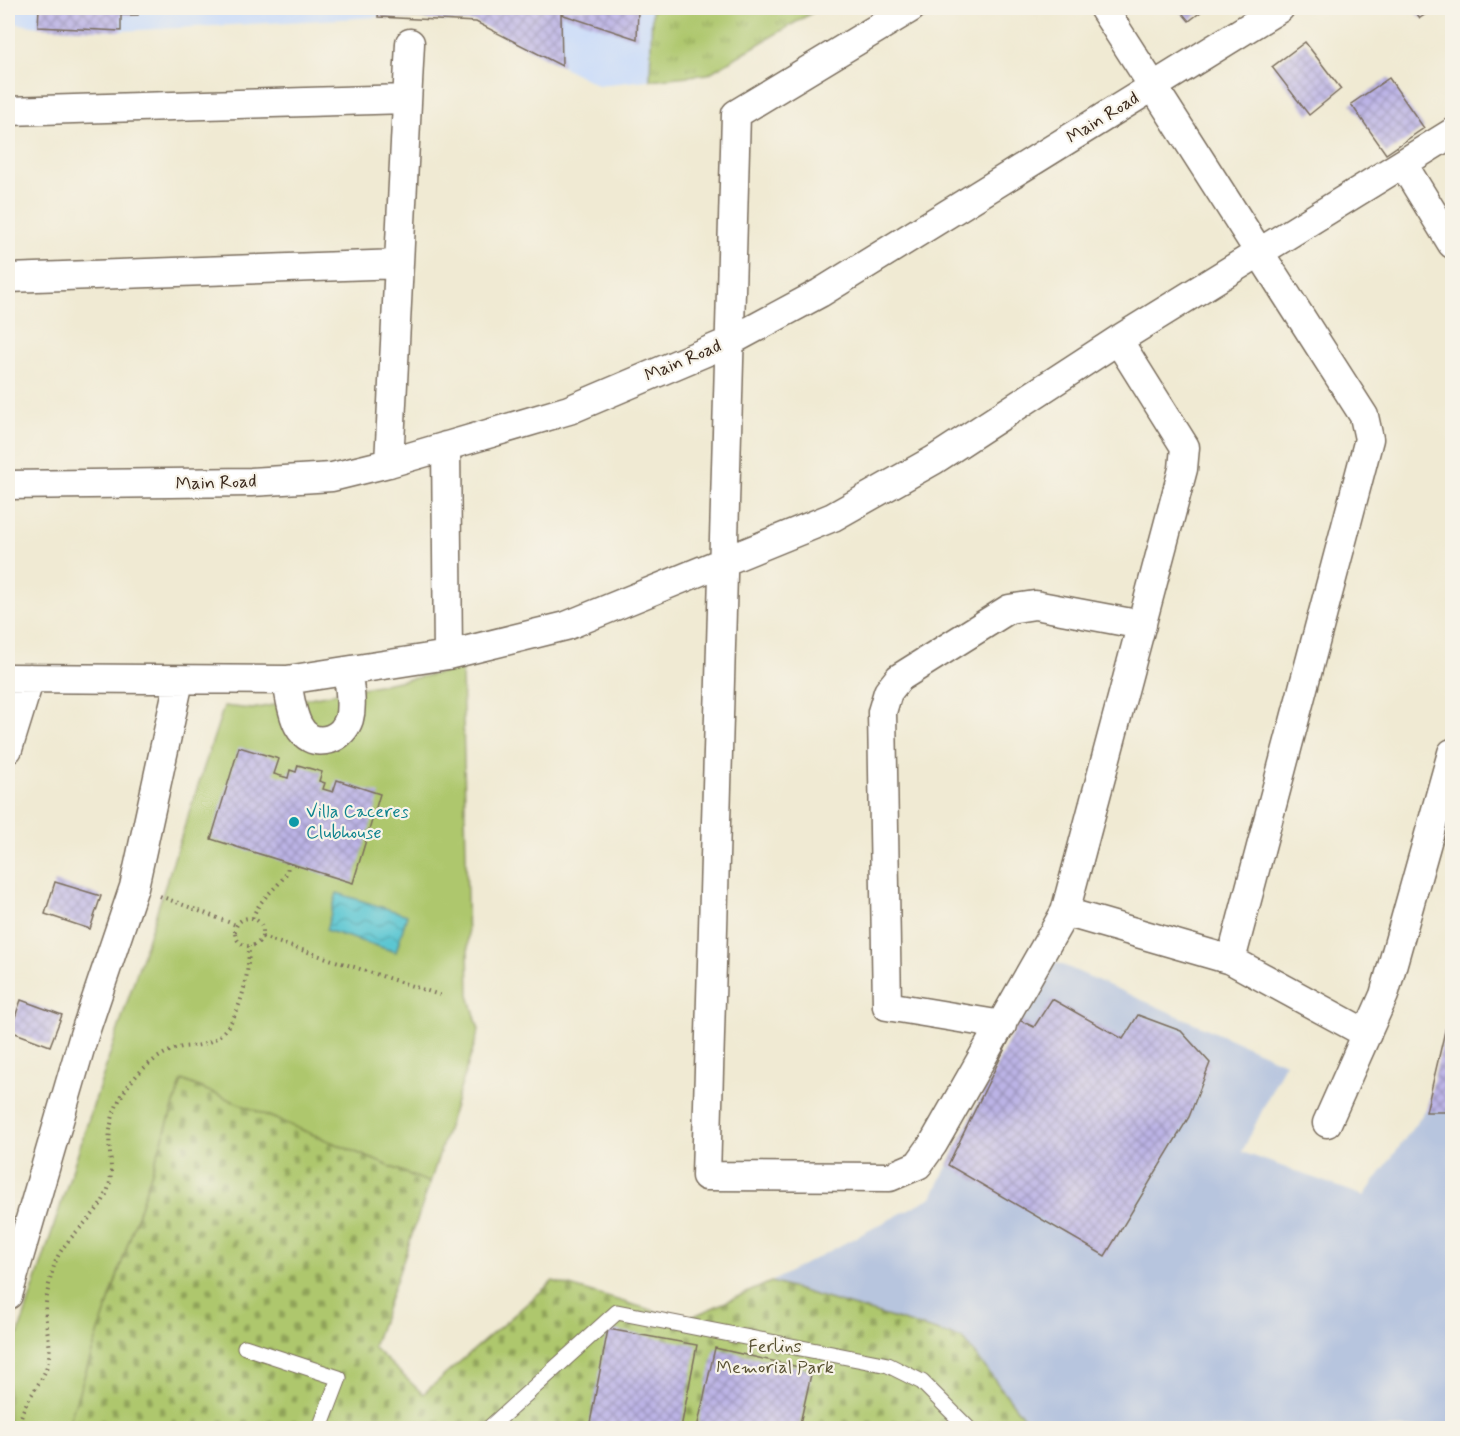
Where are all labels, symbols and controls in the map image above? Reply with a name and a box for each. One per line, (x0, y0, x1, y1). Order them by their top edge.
street label: Main Road (1062, 86, 1144, 150)
street label: Main Road (641, 334, 725, 388)
street label: Main Road (175, 470, 257, 496)
place label: Villa Caceres Clubhouse (306, 800, 409, 845)
marker: Villa Caceres Clubhouse (287, 815, 301, 829)
park label: Ferlins Memorial Park (716, 1335, 834, 1380)

